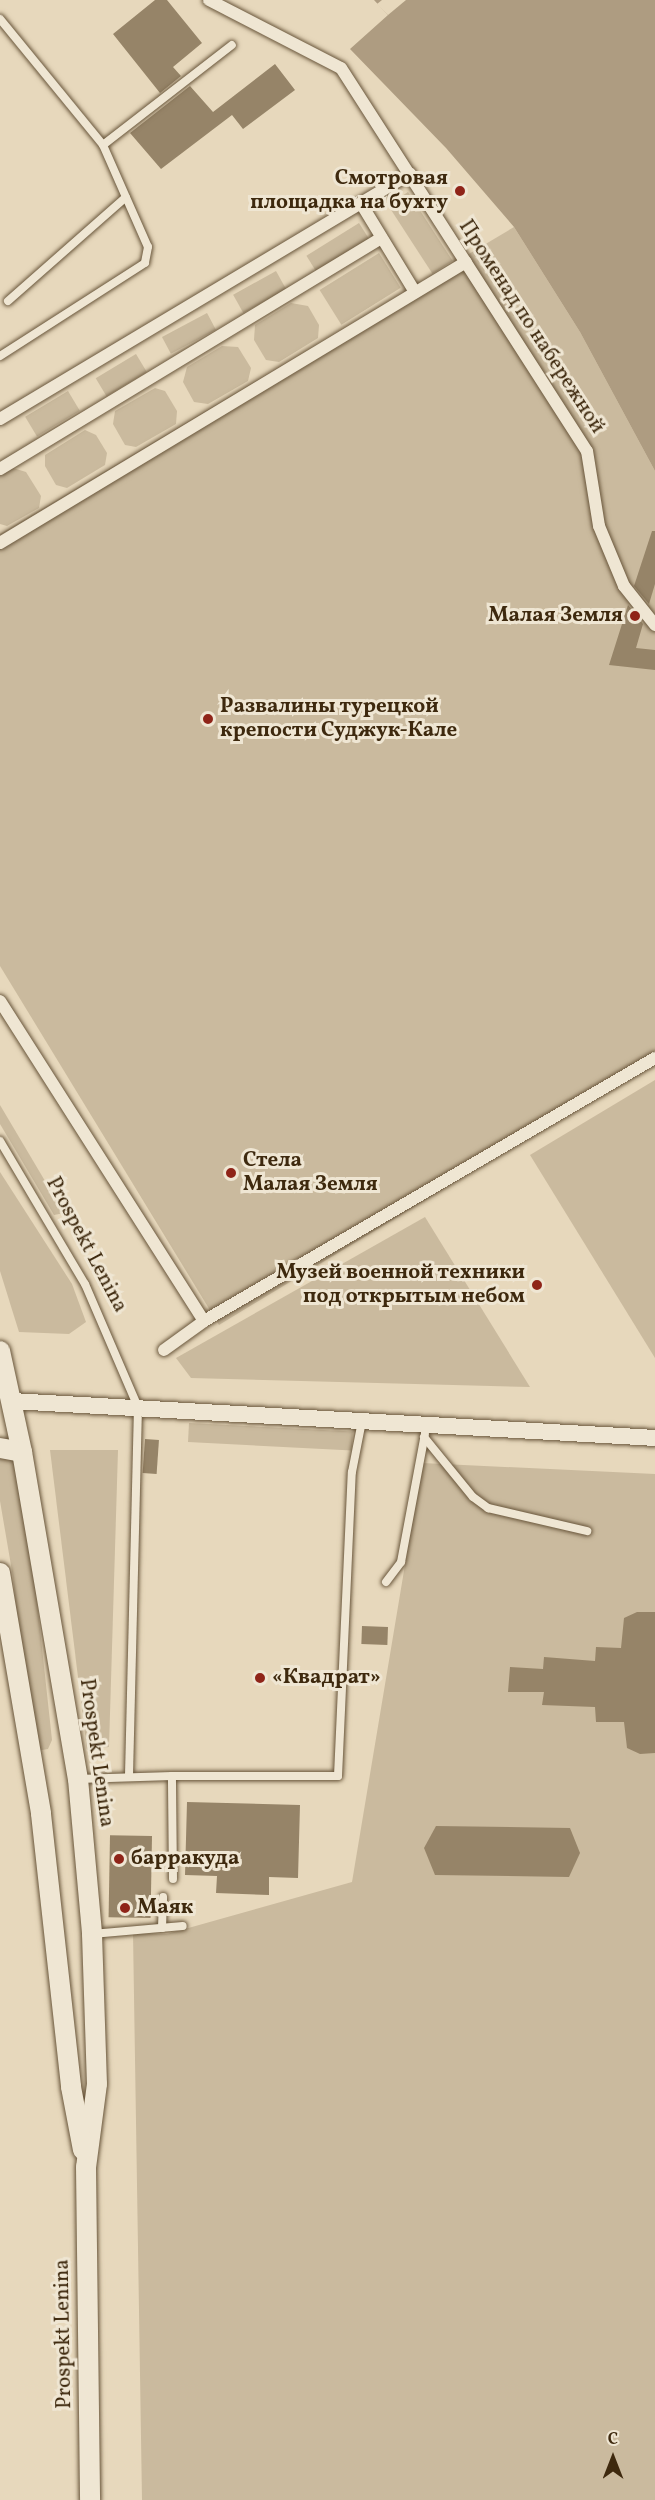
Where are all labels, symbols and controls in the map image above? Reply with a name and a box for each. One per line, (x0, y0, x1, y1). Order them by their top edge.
place label: Смотровая площадка на бухту (250, 166, 448, 216)
marker: Смотровая площадка на бухту (453, 184, 467, 198)
street label: Променад по набережной (452, 216, 610, 438)
place label: Малая Земля (488, 603, 623, 629)
marker: Малая Земля (628, 609, 642, 623)
place label: Развалины турецкой крепости Суджук-Кале (220, 694, 457, 744)
marker: Развалины турецкой крепости Суджук-Кале (201, 712, 215, 726)
place label: Стела Малая Земля (243, 1148, 378, 1198)
marker: Стела Малая Земля (224, 1166, 238, 1180)
street label: Prospekt Lenina (40, 1173, 132, 1317)
place label: Музей военной техники под открытым небом (276, 1260, 525, 1310)
marker: Музей военной техники под открытым небом (530, 1278, 544, 1292)
place label: «Квадрат» (272, 1665, 381, 1691)
marker: «Квадрат» (253, 1671, 267, 1685)
street label: Prospekt Lenina (73, 1677, 119, 1829)
place label: барракуда (131, 1846, 239, 1872)
marker: барракуда (112, 1852, 126, 1866)
place label: Маяк (137, 1895, 193, 1921)
marker: Маяк (118, 1901, 132, 1915)
street label: Prospekt Lenina (50, 2259, 78, 2409)
north arrow (583, 2428, 643, 2488)
text: С (608, 2429, 618, 2451)

